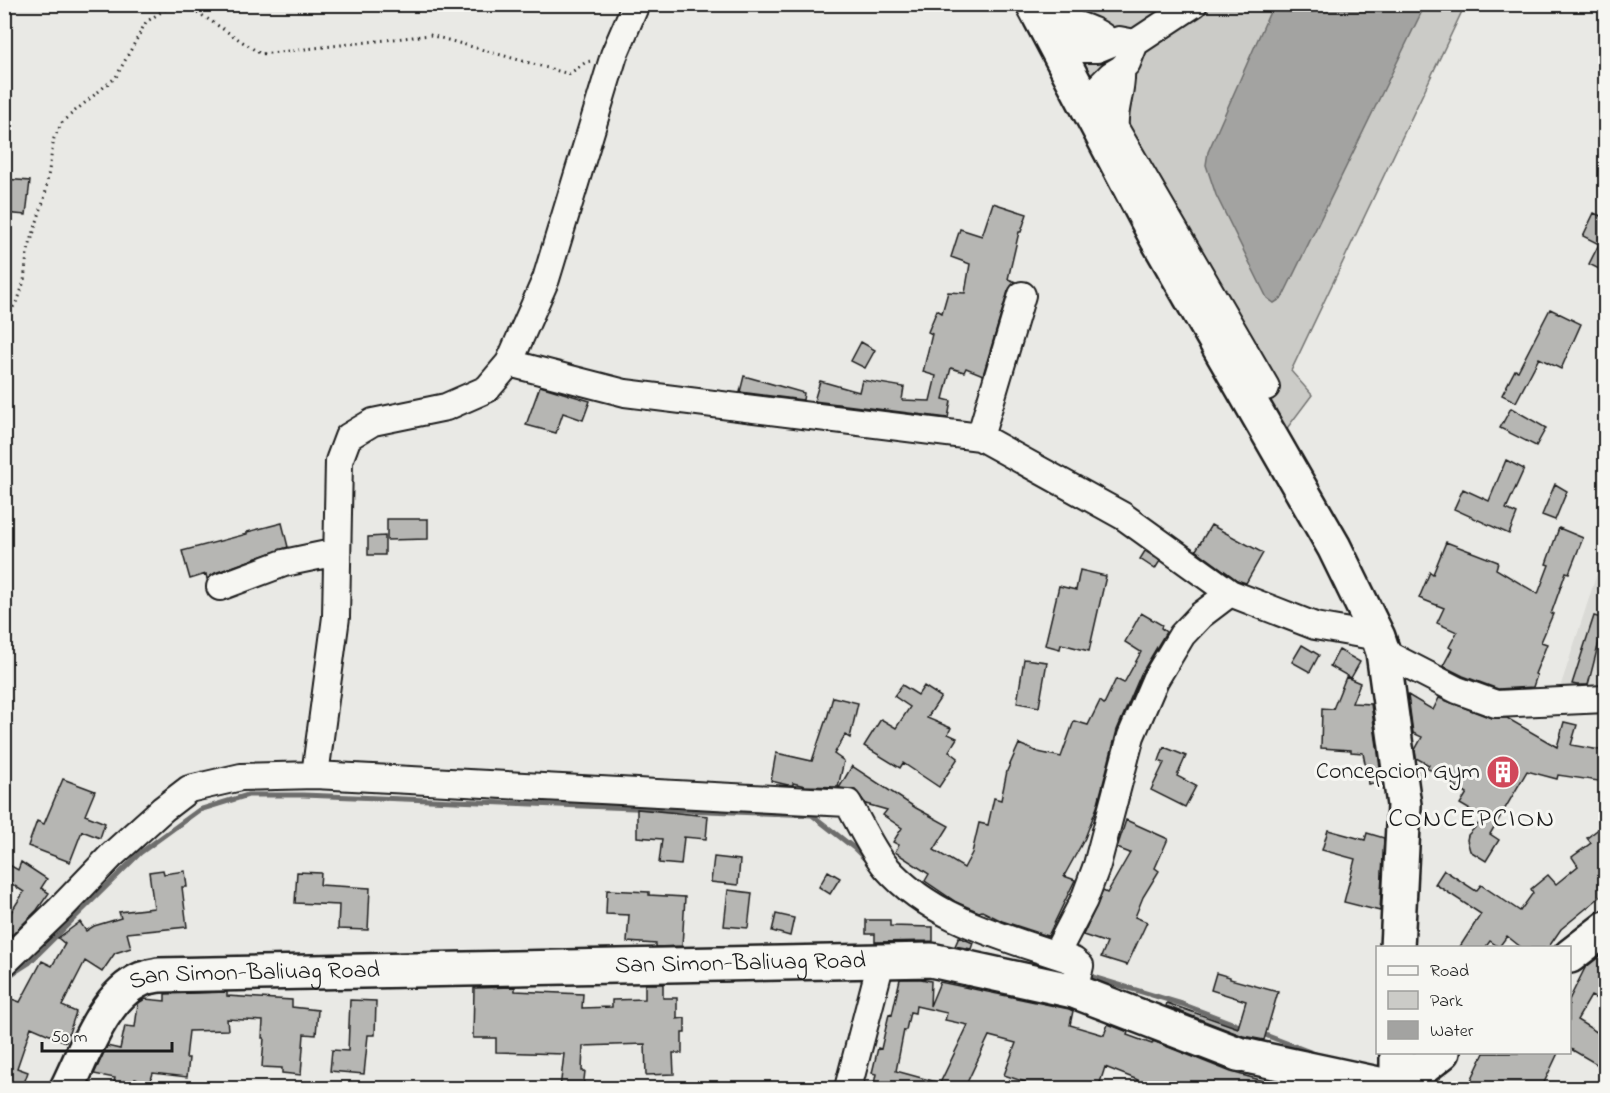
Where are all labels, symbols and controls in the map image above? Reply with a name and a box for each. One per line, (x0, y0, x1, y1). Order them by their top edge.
building icon: Concepcion Gym (1485, 754, 1521, 790)
place label: Concepcion Gym (1316, 755, 1480, 791)
district label: CONCEPCION (1388, 800, 1556, 839)
street label: San Simon-Baliuag Road (614, 944, 867, 984)
legend (1376, 946, 1571, 1054)
street label: San Simon-Baliuag Road (123, 953, 381, 1000)
text: Road (1430, 959, 1469, 985)
text: Park (1430, 989, 1463, 1015)
scale bar (42, 1015, 172, 1053)
text: Water (1430, 1019, 1474, 1045)
text: 50 m (51, 1025, 88, 1051)

